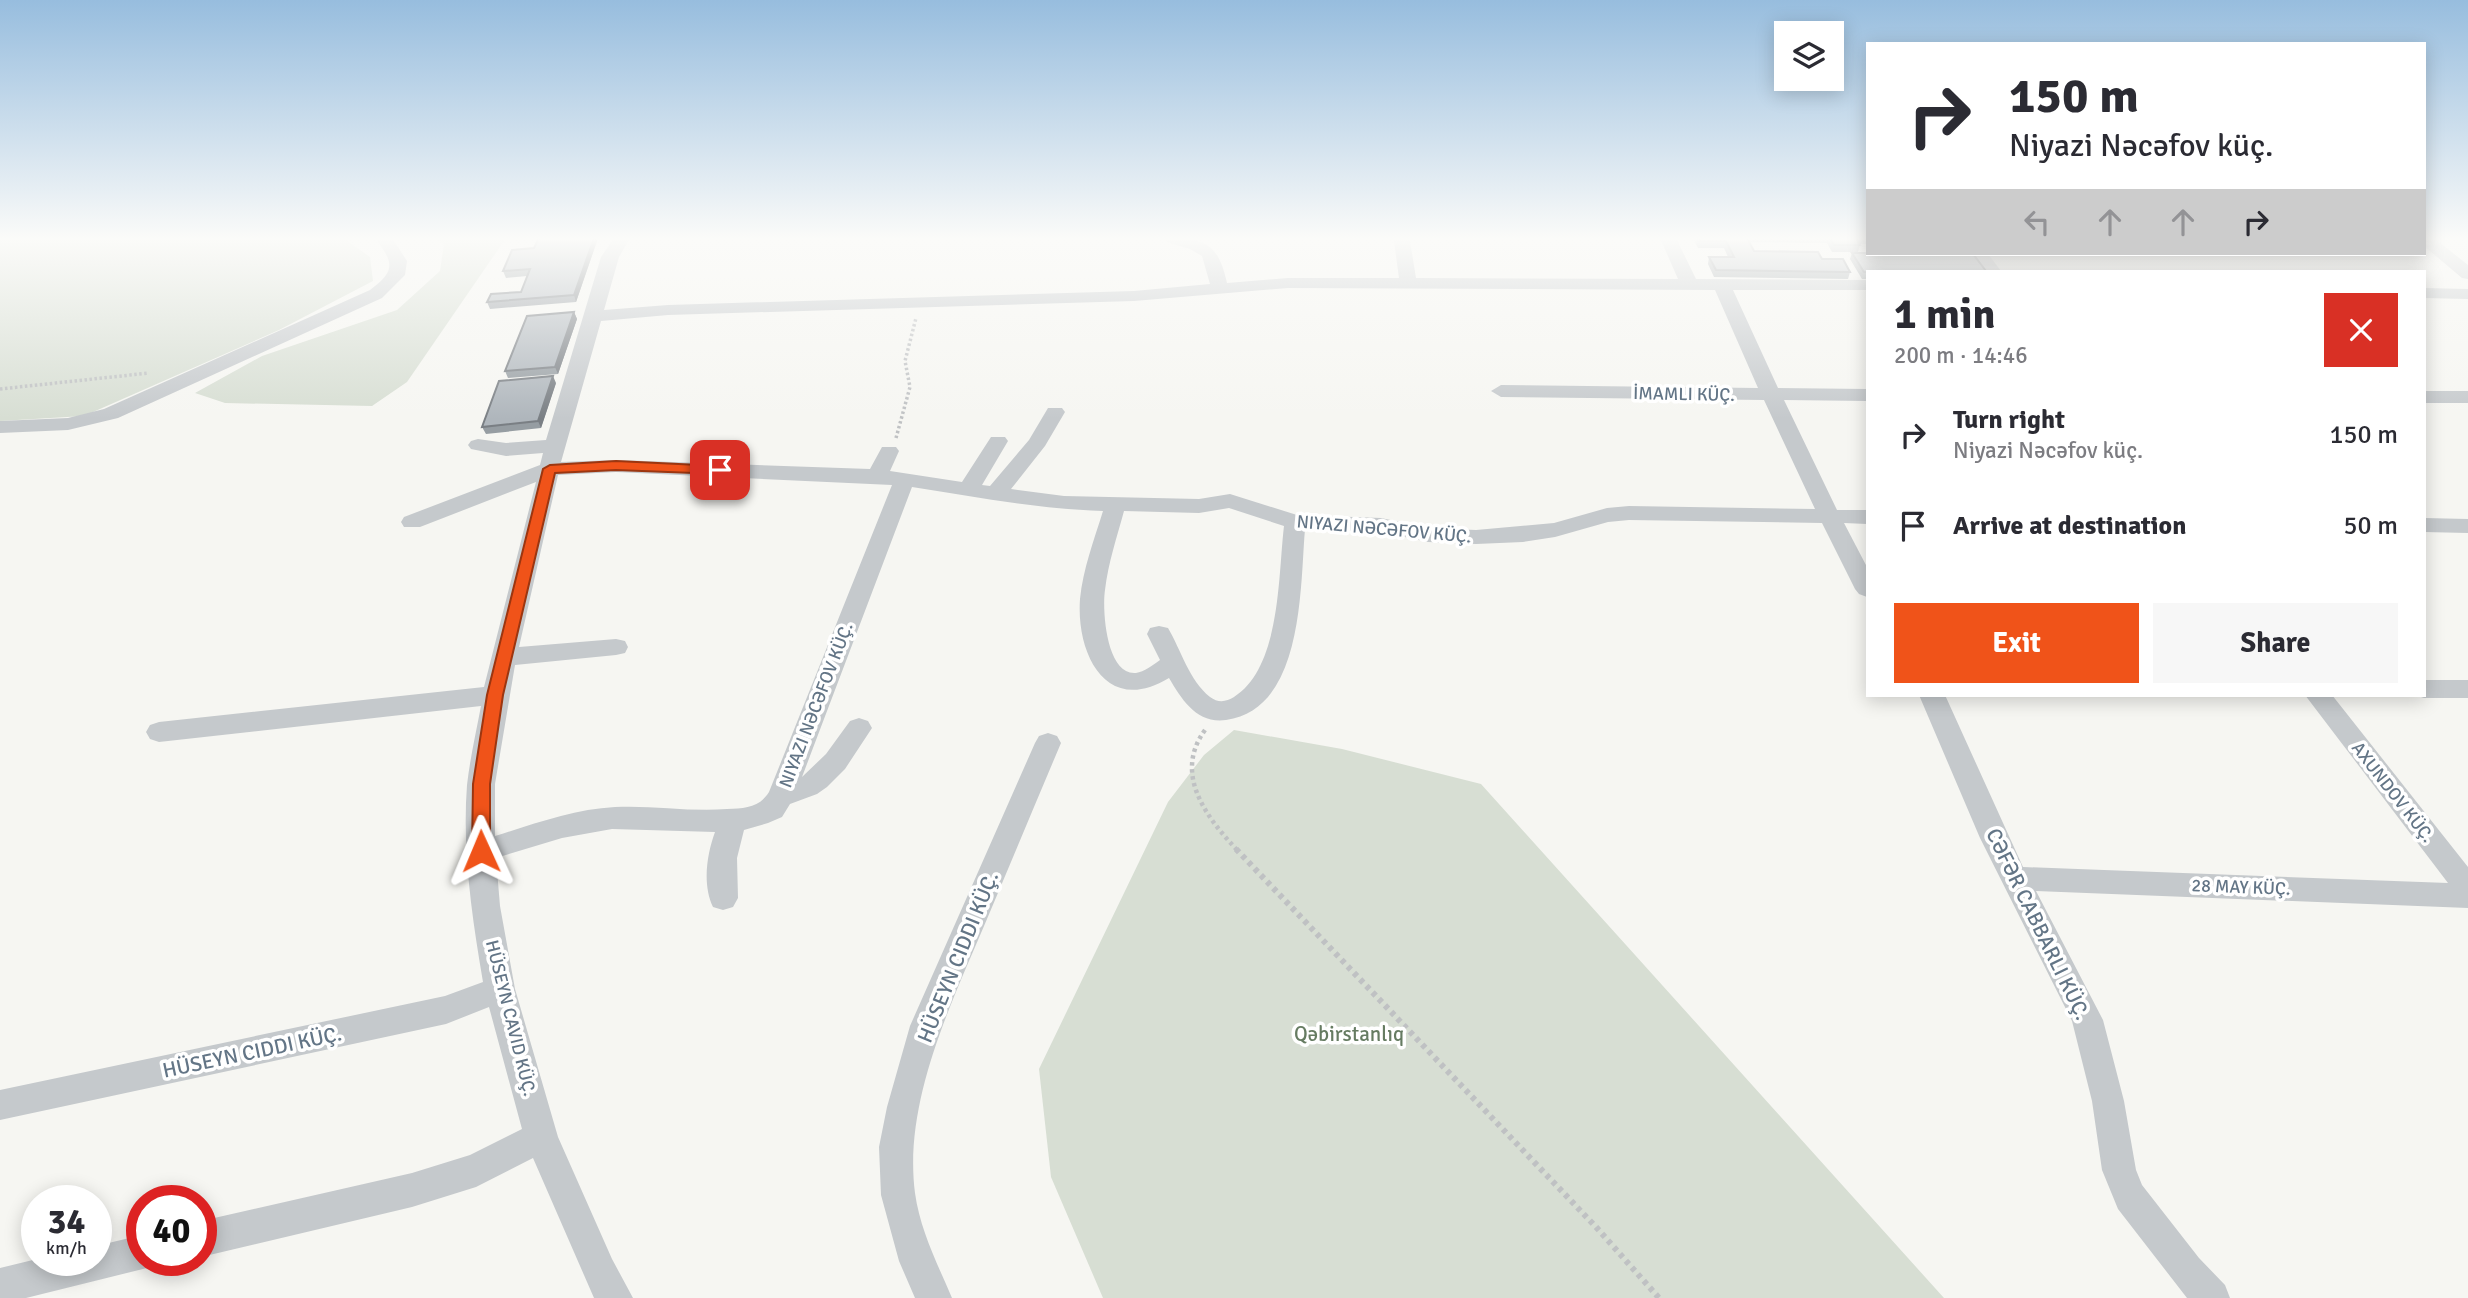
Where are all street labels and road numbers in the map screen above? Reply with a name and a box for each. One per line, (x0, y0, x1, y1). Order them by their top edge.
street label: İMAMLI KÜÇ. (1633, 382, 1735, 406)
street label: NIYAZI NƏCƏFOV KÜÇ. (1296, 510, 1472, 548)
street label: NIYAZI NƏCƏFOV KÜÇ. (774, 619, 858, 791)
street label: AXUNDOV KÜÇ. (2347, 737, 2439, 847)
street label: CƏFƏR CABBARLI KÜÇ. (1980, 824, 2096, 1024)
street label: HÜSEYN CIDDI KÜÇ. (912, 868, 1004, 1046)
street label: 28 MAY KÜÇ. (2191, 874, 2291, 900)
street label: HÜSEYN CAVID KÜÇ. (481, 938, 541, 1098)
street label: HÜSEYN CIDDI KÜÇ. (160, 1020, 344, 1084)

